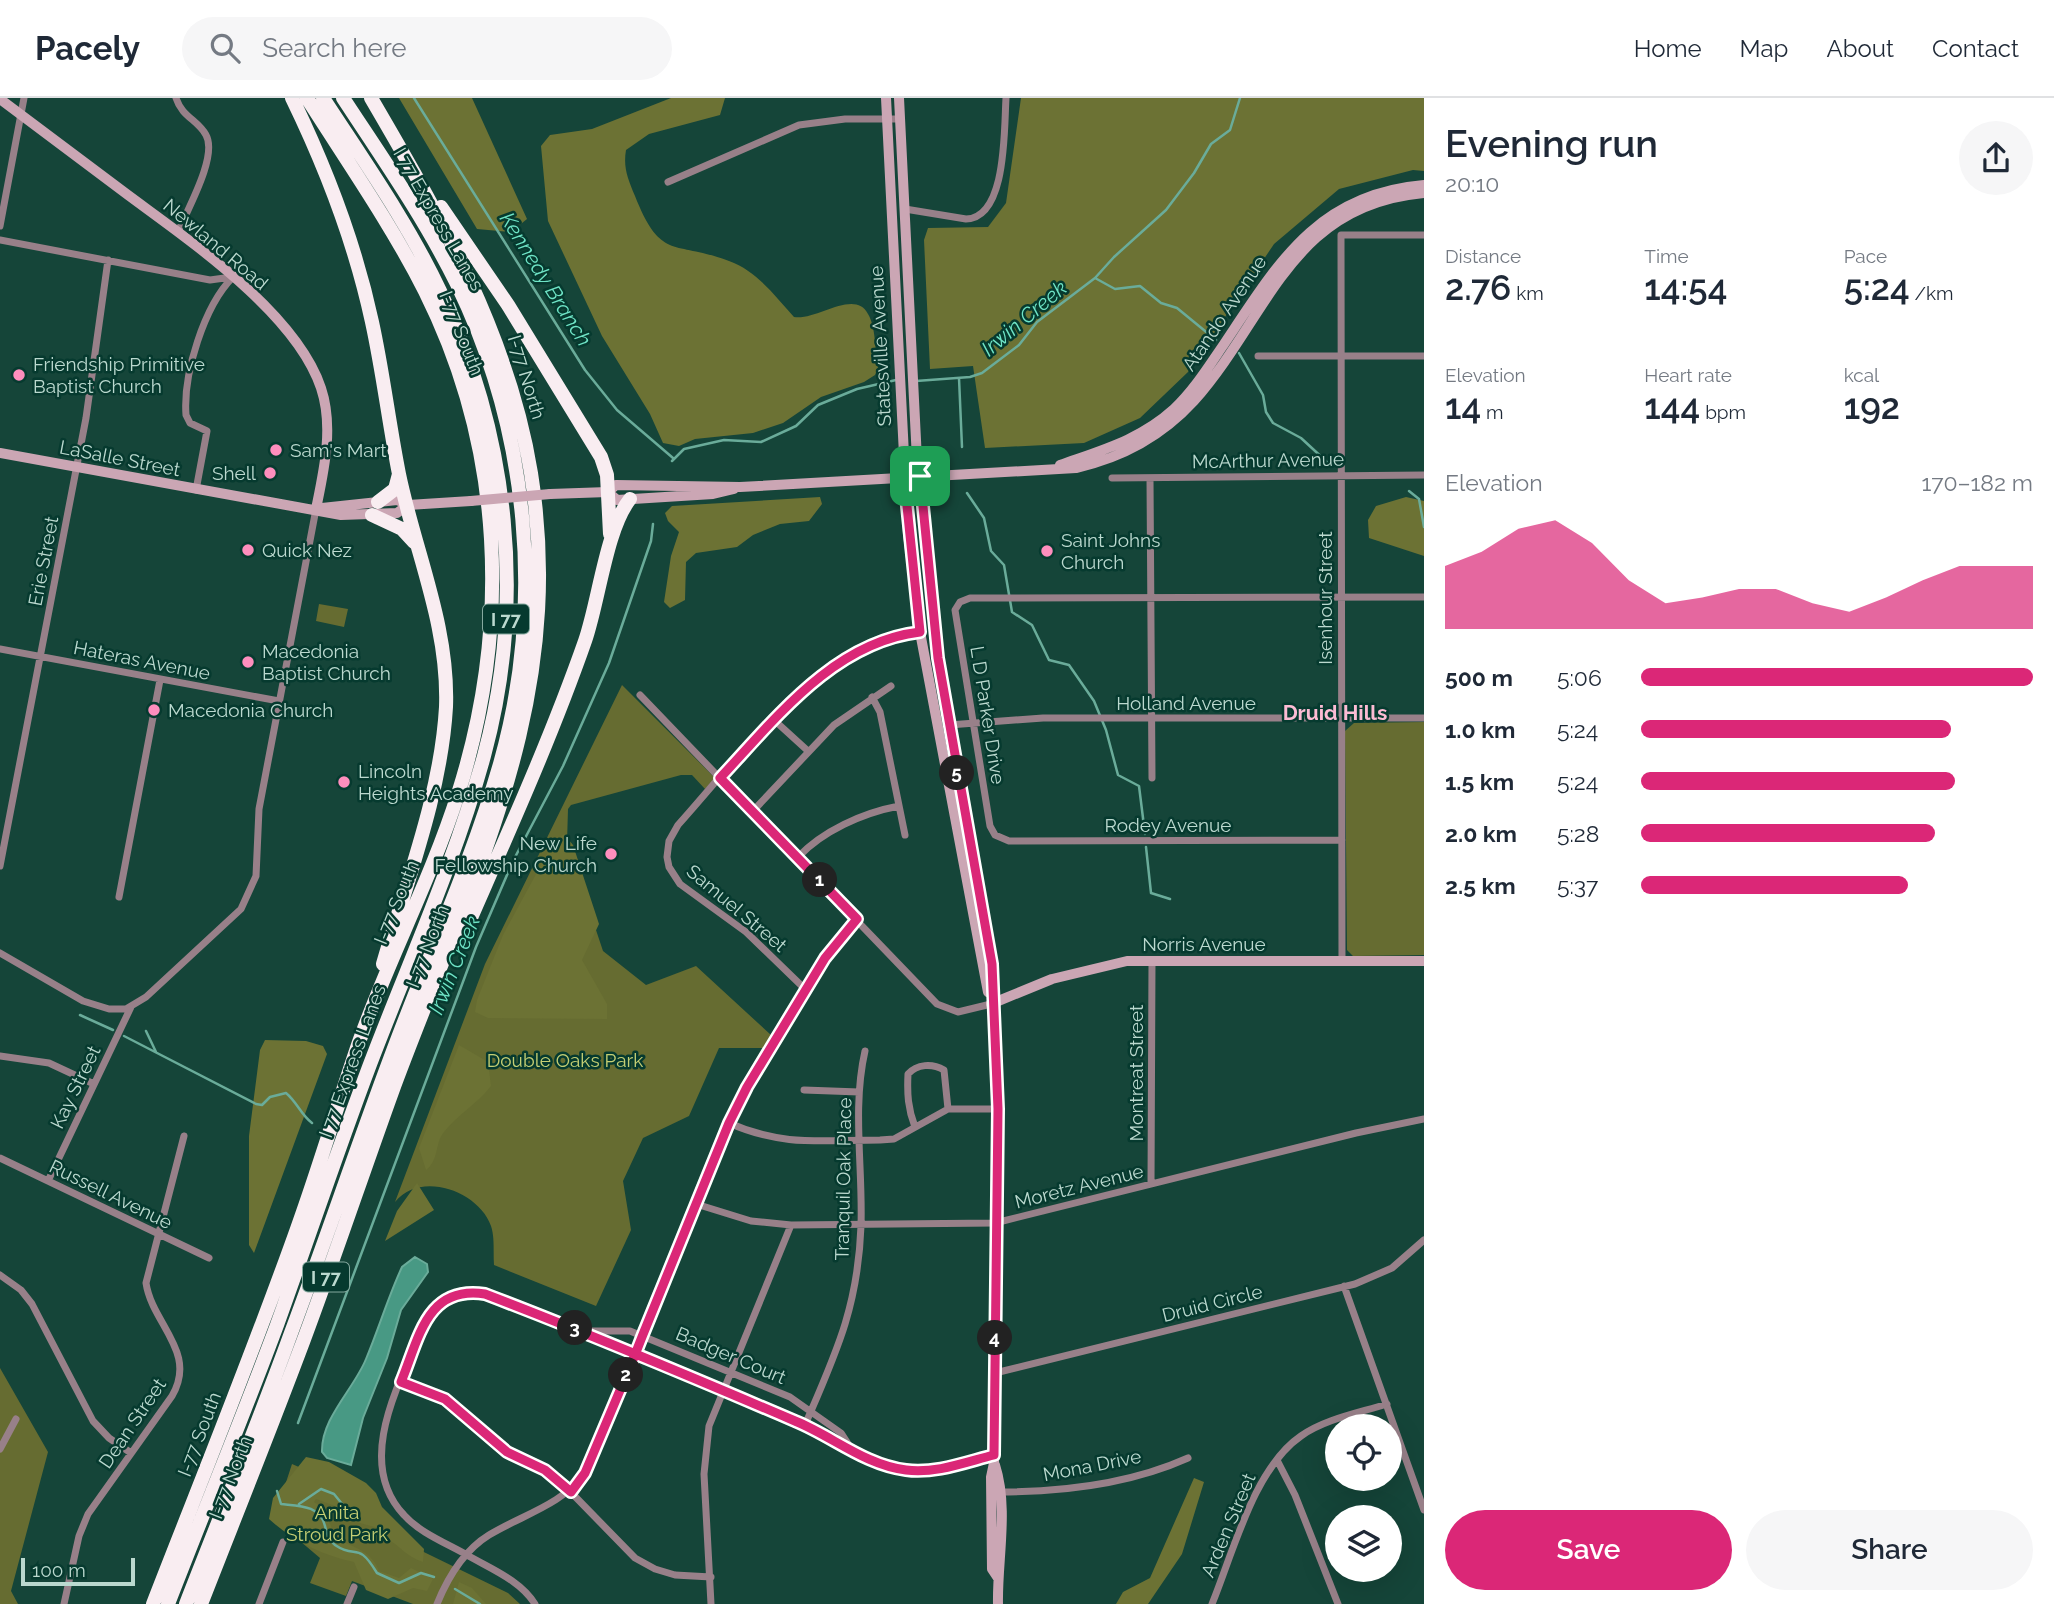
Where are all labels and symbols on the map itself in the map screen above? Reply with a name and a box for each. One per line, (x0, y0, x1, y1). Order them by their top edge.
street label: I 77 Express Lanes (389, 144, 489, 294)
street label: Newland Road (159, 194, 273, 294)
water label: Kennedy Branch (495, 207, 597, 351)
street label: Atando Avenue (1177, 251, 1271, 375)
street label: Statesville Avenue (865, 265, 895, 427)
water label: Irwin Creek (976, 275, 1072, 361)
street label: I-77 South (435, 288, 489, 378)
street label: I-77 North (504, 332, 550, 422)
place label: Friendship Primitive Baptist Church (33, 353, 205, 397)
marker: Friendship Primitive Baptist Church (11, 367, 27, 383)
street label: LaSalle Street (58, 436, 183, 481)
place label: Sam's Mart (290, 439, 387, 461)
marker: Sam's Mart (268, 442, 284, 458)
pin (890, 446, 950, 506)
street label: McArthur Avenue (1192, 448, 1344, 472)
place label: Shell (212, 462, 257, 484)
marker: Shell (262, 465, 278, 481)
street label: Erie Street (24, 514, 63, 608)
place label: Saint Johns Church (1061, 529, 1160, 573)
street label: Isenhour Street (1314, 531, 1336, 665)
place label: Quick Nez (262, 539, 352, 561)
marker: Quick Nez (240, 542, 256, 558)
marker: Saint Johns Church (1039, 543, 1055, 559)
road number: I 77 (483, 604, 529, 634)
street label: Hateras Avenue (72, 636, 212, 684)
place label: Macedonia Baptist Church (262, 640, 391, 684)
street label: L D Parker Drive (966, 644, 1010, 786)
marker: Macedonia Baptist Church (240, 654, 256, 670)
street label: Holland Avenue (1116, 692, 1256, 714)
place label: Macedonia Church (168, 699, 333, 721)
district label: Druid Hills (1283, 700, 1387, 725)
marker: Macedonia Church (146, 702, 162, 718)
pin: 5 (940, 756, 974, 790)
place label: Lincoln Heights Academy (358, 760, 514, 804)
marker: Lincoln Heights Academy (336, 774, 352, 790)
street label: Rodey Avenue (1105, 814, 1231, 836)
place label: New Life Fellowship Church (435, 832, 597, 876)
marker: New Life Fellowship Church (603, 846, 619, 862)
street label: I-77 South (369, 857, 423, 947)
street label: Samuel Street (682, 860, 792, 957)
pin: 1 (802, 862, 838, 898)
street label: I-77 North (401, 901, 453, 991)
water label: Irwin Creek (423, 912, 485, 1018)
street label: Norris Avenue (1142, 933, 1266, 955)
street label: I 77 Express Lanes (314, 982, 390, 1140)
street label: Montreat Street (1125, 1004, 1147, 1141)
street label: Kay Street (45, 1041, 105, 1132)
park label: Double Oaks Park (487, 1049, 643, 1071)
street label: Tranquil Oak Place (831, 1097, 855, 1261)
street label: Russell Avenue (46, 1155, 176, 1233)
street label: Moretz Avenue (1012, 1159, 1146, 1213)
road number: I 77 (303, 1262, 349, 1292)
street label: Druid Circle (1160, 1280, 1264, 1326)
pin: 3 (558, 1310, 592, 1346)
pin: 4 (978, 1320, 1012, 1356)
street label: Badger Court (673, 1322, 790, 1388)
pin: 2 (608, 1358, 644, 1392)
street label: Dean Street (94, 1373, 170, 1472)
street label: I-77 South (173, 1389, 225, 1479)
street label: I-77 North (204, 1432, 256, 1522)
street label: Mona Drive (1041, 1445, 1143, 1485)
street label: Arden Street (1196, 1469, 1260, 1580)
park label: Anita Stroud Park (286, 1501, 388, 1545)
scale bar (21, 1555, 135, 1587)

